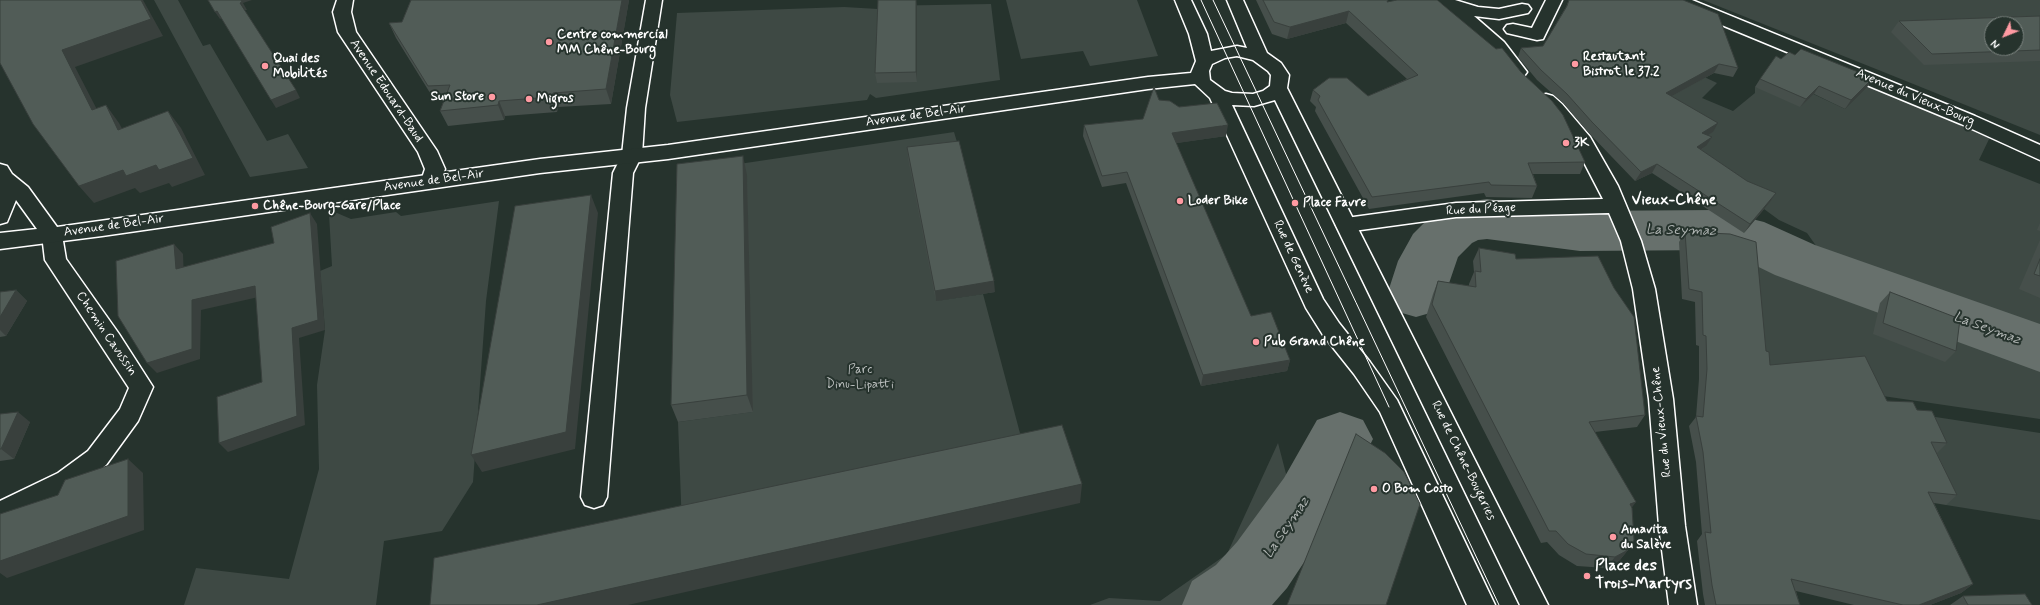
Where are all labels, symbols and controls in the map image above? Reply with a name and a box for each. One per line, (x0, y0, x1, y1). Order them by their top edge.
north arrow (1984, 16, 2024, 56)
place label: Centre commercial MM Chêne-Bourg (557, 27, 668, 58)
text: N (1988, 36, 2004, 51)
street label: Avenue Edouard-Baud (346, 37, 426, 145)
marker: Centre commercial MM Chêne-Bourg (544, 37, 554, 47)
place label: Restautant Bistrot le 37.2 (1583, 49, 1659, 80)
place label: Quai des Mobilités (273, 51, 327, 82)
marker: Restautant Bistrot le 37.2 (1570, 59, 1580, 69)
marker: Quai des Mobilités (260, 61, 270, 71)
street label: Avenue du Vieux-Bourg (1853, 66, 1977, 130)
place label: Sun Store (431, 89, 484, 105)
place label: Migros (537, 91, 574, 107)
marker: Sun Store (487, 92, 497, 102)
marker: Migros (524, 94, 534, 104)
street label: Avenue de Bel-Air (865, 101, 967, 131)
place label: 3K (1574, 135, 1589, 151)
marker: 3K (1561, 138, 1571, 148)
street label: Avenue de Bel-Air (383, 166, 485, 196)
district label: Vieux-Chêne (1632, 192, 1716, 210)
place label: Loder Bike (1188, 193, 1248, 209)
place label: Place Favre (1303, 195, 1366, 211)
marker: Loder Bike (1175, 196, 1185, 206)
place label: Chêne-Bourg-Gare/Place (263, 198, 401, 214)
marker: Place Favre (1290, 198, 1300, 208)
street label: Rue du Péage (1446, 200, 1516, 220)
marker: Chêne-Bourg-Gare/Place (250, 201, 260, 211)
street label: Avenue de Bel-Air (63, 211, 165, 241)
street label: Rue de Genève (1269, 218, 1317, 296)
water label: La Seymaz (1646, 222, 1716, 240)
street label: Chemin Cavussin (72, 289, 140, 379)
water label: La Seymaz (1951, 309, 2023, 349)
place label: Pub Grand Chêne (1264, 334, 1365, 350)
marker: Pub Grand Chêne (1251, 337, 1261, 347)
park label: Parc Dinu-Lipatti (826, 362, 894, 393)
street label: Rue du Vieux-Chêne (1648, 366, 1676, 478)
street label: Rue de Chêne-Bougeries (1427, 399, 1499, 523)
place label: O Bom Costo (1382, 481, 1453, 497)
marker: O Bom Costo (1369, 484, 1379, 494)
water label: La Seymaz (1260, 494, 1314, 562)
place label: Amavita du Salève (1621, 522, 1671, 553)
marker: Amavita du Salève (1608, 532, 1618, 542)
place label: Place des Trois-Martyrs (1595, 557, 1692, 595)
marker: Place des Trois-Martyrs (1582, 571, 1592, 581)

